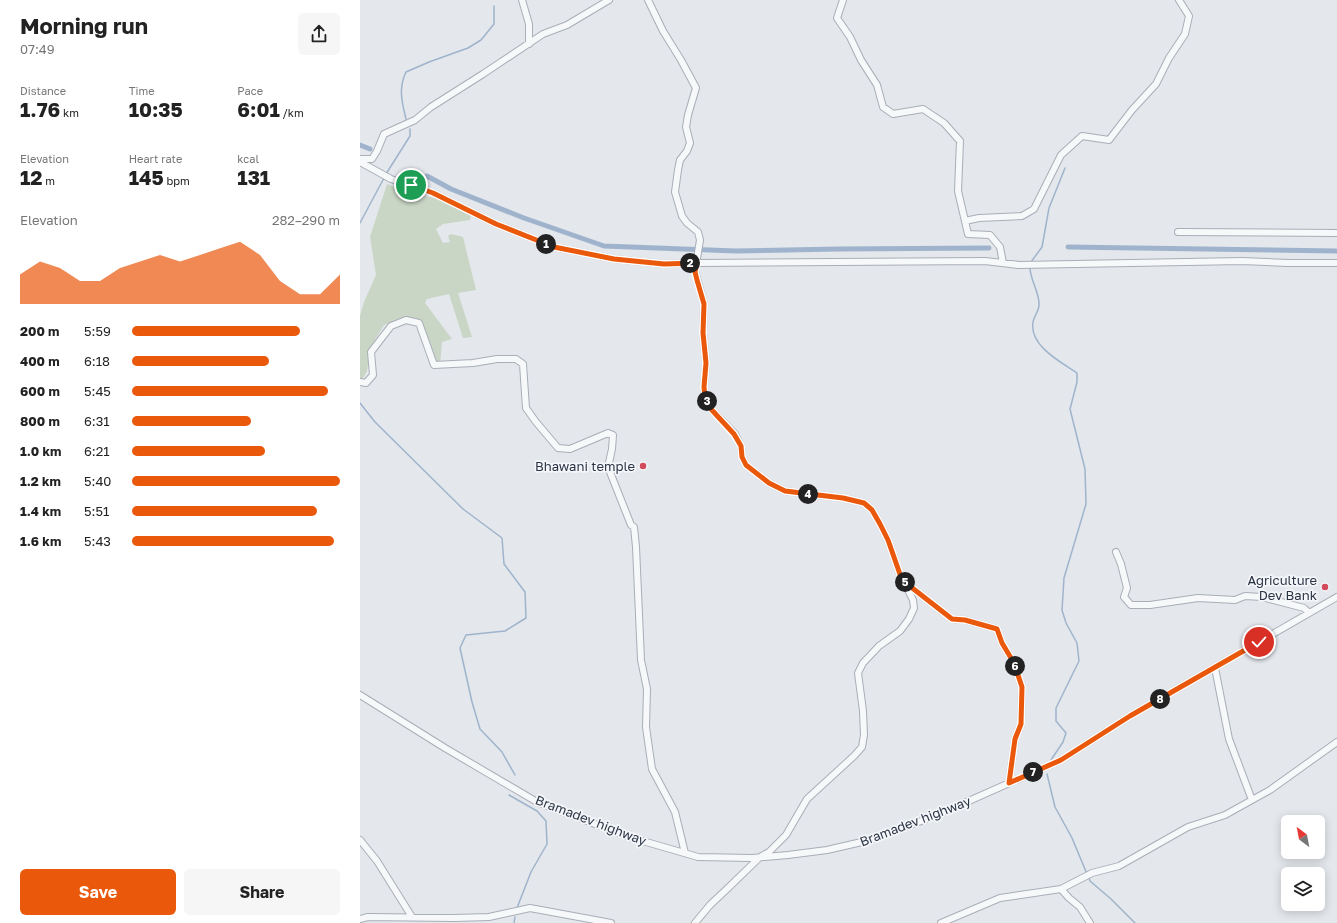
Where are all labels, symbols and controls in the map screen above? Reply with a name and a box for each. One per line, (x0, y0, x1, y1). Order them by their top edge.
text: Morning run (20, 12, 148, 39)
button: share (298, 13, 340, 55)
text: 07:49 (20, 41, 55, 57)
text: Distance (20, 84, 66, 97)
text: Time (129, 84, 155, 97)
text: Pace (237, 84, 263, 97)
text: 1.76 (20, 97, 60, 121)
text: 10:35 (129, 97, 183, 121)
text: 6:01 (237, 97, 280, 121)
text: km (60, 106, 79, 119)
text: /km (280, 106, 304, 119)
text: Elevation (20, 152, 69, 165)
text: Heart rate (129, 152, 182, 165)
text: kcal (237, 152, 259, 165)
text: 12 (20, 165, 43, 189)
text: 145 (129, 165, 164, 189)
text: 131 (237, 165, 270, 189)
pin (394, 168, 428, 202)
text: m (43, 174, 55, 187)
text: bpm (164, 174, 190, 187)
icon: arrive (400, 174, 422, 196)
text: Elevation (20, 212, 78, 228)
text: 282–290 m (272, 212, 340, 228)
pin: 1 (536, 234, 556, 254)
text: 1 (543, 237, 549, 250)
pin: 2 (680, 253, 700, 273)
text: 2 (687, 256, 693, 269)
text: 200 m (20, 323, 59, 339)
text: 5:59 (84, 323, 111, 339)
text: 400 m (20, 353, 60, 369)
text: 6:18 (84, 353, 110, 369)
text: 600 m (20, 383, 60, 399)
text: 5:45 (84, 383, 111, 399)
pin: 3 (697, 391, 717, 411)
text: 3 (704, 394, 710, 407)
text: 800 m (20, 413, 60, 429)
text: 6:31 (84, 413, 110, 429)
text: 1.0 km (20, 443, 61, 459)
text: 6:21 (84, 443, 110, 459)
place label: Bhawani temple (535, 458, 635, 474)
marker: Bhawani temple (638, 461, 648, 471)
text: 1.2 km (20, 473, 61, 489)
text: 5:40 (84, 473, 111, 489)
pin: 4 (798, 484, 818, 504)
text: 4 (805, 487, 811, 500)
text: 1.4 km (20, 503, 61, 519)
text: 5:51 (84, 503, 109, 519)
text: 1.6 km (20, 533, 61, 549)
text: 5:43 (84, 533, 111, 549)
pin: 5 (895, 572, 915, 592)
place label: Agriculture Dev Bank (1247, 572, 1318, 603)
text: 5 (902, 575, 908, 588)
marker: Agriculture Dev Bank (1320, 582, 1330, 592)
pin (1242, 625, 1276, 659)
icon: check (1248, 631, 1270, 653)
pin: 6 (1005, 656, 1025, 676)
text: 6 (1012, 659, 1019, 672)
pin: 8 (1150, 689, 1170, 709)
text: 8 (1156, 692, 1164, 705)
pin: 7 (1023, 762, 1043, 782)
text: 7 (1030, 765, 1036, 778)
street label: Bramadev highway (533, 791, 649, 849)
street label: Bramadev highway (857, 792, 973, 850)
north arrow (1281, 815, 1325, 859)
map controls (1281, 815, 1325, 911)
button: layers (1281, 867, 1325, 911)
button: Save (20, 869, 176, 915)
button: Share (184, 869, 340, 915)

